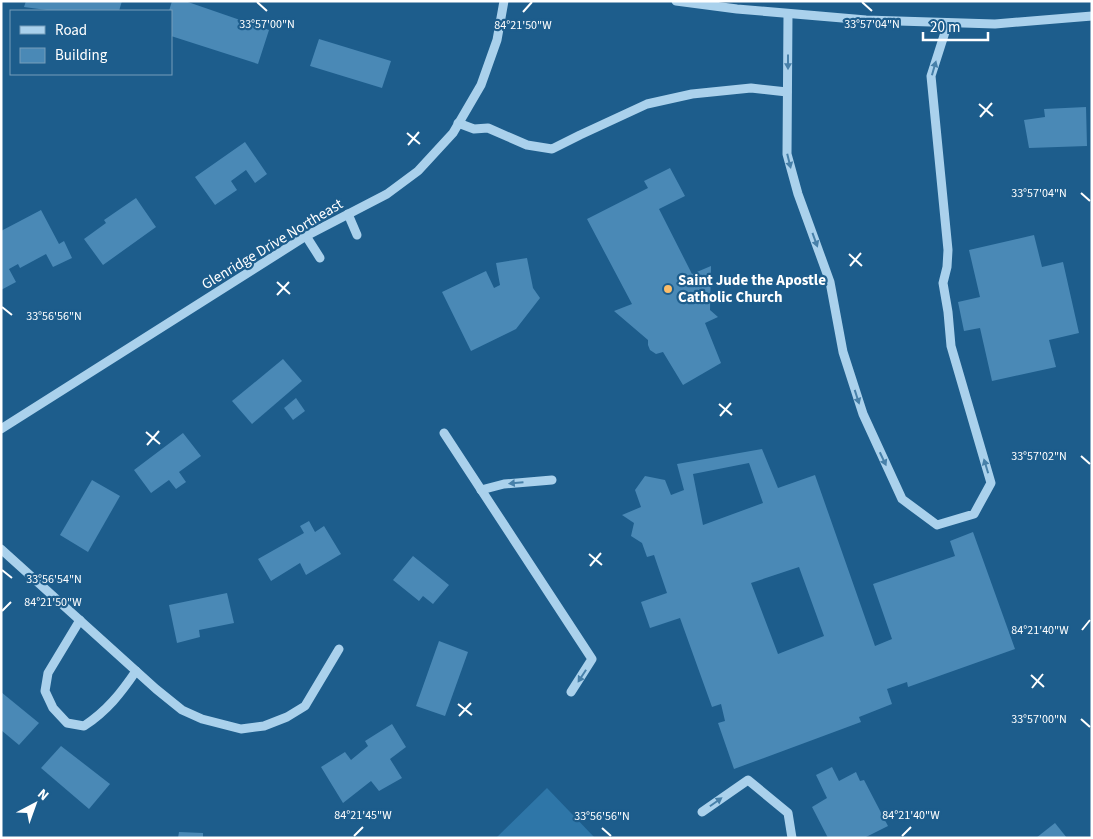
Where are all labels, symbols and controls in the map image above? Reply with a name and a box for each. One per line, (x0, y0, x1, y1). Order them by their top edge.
legend (10, 10, 172, 75)
scale bar (923, 10, 988, 42)
text: 33°57'00"N (239, 16, 295, 33)
text: 33°57'04"N (844, 16, 900, 33)
text: 84°21'50"W (494, 17, 552, 34)
text: 20 m (930, 17, 960, 38)
text: Road (55, 20, 87, 41)
text: Building (55, 45, 108, 66)
one-way arrow (784, 55, 792, 71)
one-way arrow (930, 61, 938, 76)
one-way arrow (786, 153, 794, 168)
text: 33°57'04"N (1011, 185, 1067, 202)
street label: Glenridge Drive Northeast (198, 194, 347, 295)
one-way arrow (811, 233, 819, 248)
place label: Saint Jude the Apostle Catholic Church (678, 270, 826, 308)
marker: Saint Jude the Apostle Catholic Church (662, 283, 674, 295)
text: 33°56'56"N (26, 308, 82, 325)
one-way arrow (854, 389, 861, 404)
text: 33°57'02"N (1011, 448, 1067, 465)
one-way arrow (879, 452, 887, 466)
one-way arrow (981, 458, 989, 473)
one-way arrow (508, 479, 524, 487)
text: 33°56'54"N (26, 571, 82, 588)
text: 84°21'50"W (24, 594, 82, 611)
text: 84°21'40"W (1011, 622, 1069, 639)
one-way arrow (577, 669, 586, 682)
text: 33°57'00"N (1011, 711, 1067, 728)
north arrow (10, 779, 60, 829)
text: N (33, 784, 53, 806)
one-way arrow (710, 797, 723, 807)
text: 84°21'45"W (334, 807, 392, 824)
text: 84°21'40"W (882, 807, 940, 824)
text: 33°56'56"N (574, 808, 630, 825)

